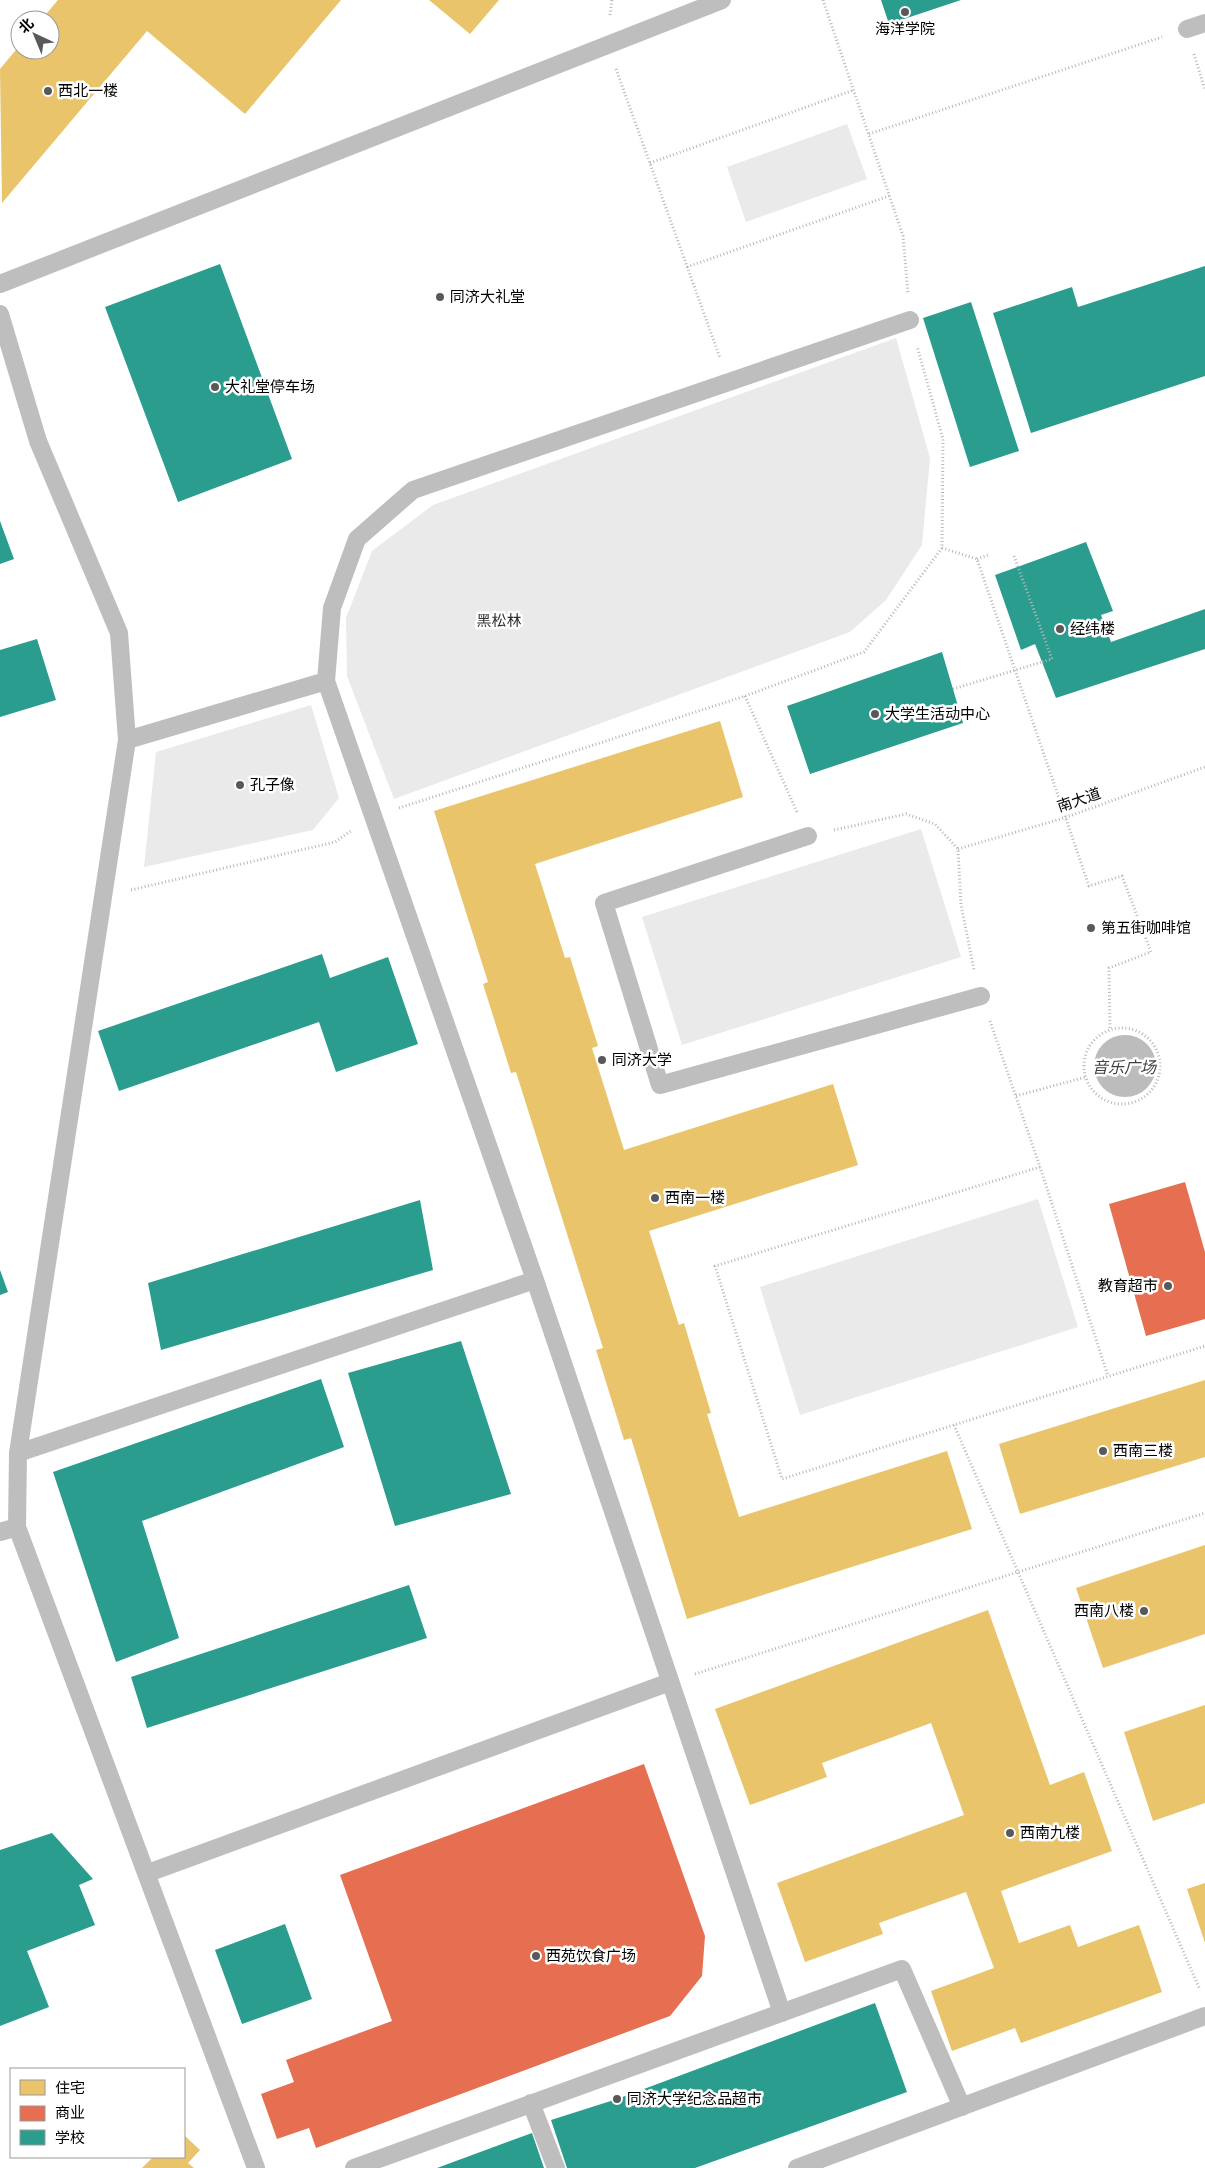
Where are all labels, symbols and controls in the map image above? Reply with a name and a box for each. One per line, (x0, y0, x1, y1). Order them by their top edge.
marker: 海洋学院 (899, 6, 911, 18)
north arrow (10, 10, 60, 60)
text: 北 (15, 15, 37, 37)
place label: 海洋学院 (875, 20, 935, 38)
place label: 西北一楼 (58, 82, 118, 100)
marker: 西北一楼 (42, 85, 54, 97)
place label: 同济大礼堂 (450, 288, 525, 306)
marker: 同济大礼堂 (434, 291, 446, 303)
place label: 大礼堂停车场 (225, 378, 315, 396)
marker: 大礼堂停车场 (209, 381, 221, 393)
park label: 黑松林 (476, 612, 522, 630)
place label: 经纬楼 (1070, 620, 1115, 638)
marker: 经纬楼 (1054, 623, 1066, 635)
place label: 大学生活动中心 (885, 705, 990, 723)
marker: 大学生活动中心 (869, 708, 881, 720)
place label: 孔子像 (250, 776, 295, 794)
marker: 孔子像 (234, 779, 246, 791)
street label: 南大道 (1055, 784, 1103, 816)
place label: 第五街咖啡馆 (1101, 919, 1191, 937)
marker: 第五街咖啡馆 (1085, 922, 1097, 934)
place label: 同济大学 (612, 1051, 672, 1069)
marker: 同济大学 (596, 1054, 608, 1066)
water label: 音乐广场 (1092, 1058, 1158, 1077)
place label: 西南一楼 (665, 1189, 725, 1207)
marker: 西南一楼 (649, 1192, 661, 1204)
place label: 教育超市 (1098, 1277, 1158, 1295)
marker: 教育超市 (1162, 1280, 1174, 1292)
place label: 西南三楼 (1113, 1442, 1173, 1460)
marker: 西南三楼 (1097, 1445, 1109, 1457)
place label: 西南八楼 (1074, 1602, 1134, 1620)
marker: 西南八楼 (1138, 1605, 1150, 1617)
place label: 西南九楼 (1020, 1824, 1080, 1842)
marker: 西南九楼 (1004, 1827, 1016, 1839)
place label: 西苑饮食广场 (546, 1947, 636, 1965)
marker: 西苑饮食广场 (530, 1950, 542, 1962)
legend (10, 2068, 185, 2158)
text: 住宅 (55, 2079, 85, 2097)
place label: 同济大学纪念品超市 (627, 2090, 762, 2108)
marker: 同济大学纪念品超市 (611, 2093, 623, 2105)
text: 商业 (55, 2104, 85, 2122)
text: 学校 (55, 2129, 85, 2147)

